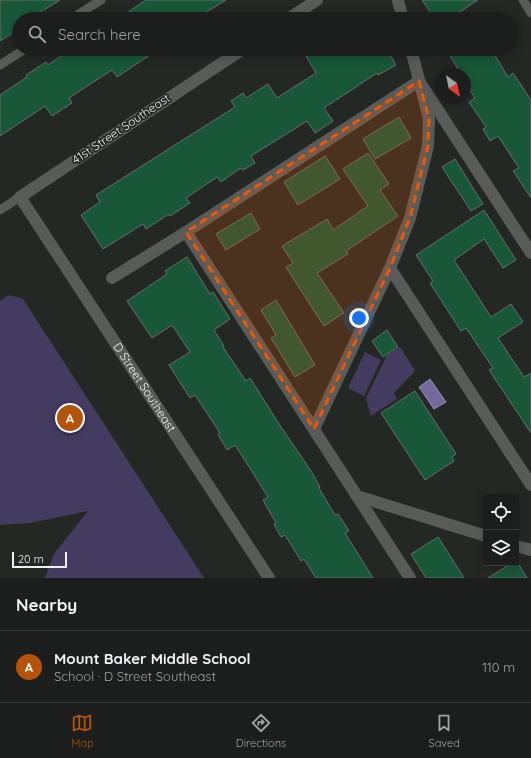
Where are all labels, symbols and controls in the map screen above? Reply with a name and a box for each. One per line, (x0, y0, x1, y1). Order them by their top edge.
search box (12, 12, 519, 56)
icon: search (26, 23, 48, 45)
text: Search here (58, 25, 141, 44)
north arrow (435, 68, 471, 104)
street label: 41st Street Southeast (69, 90, 173, 167)
your location (349, 308, 369, 328)
street label: D Street Southeast (110, 340, 179, 435)
pin: A (57, 403, 83, 433)
map controls (483, 494, 519, 566)
button: locate (483, 494, 519, 530)
button: layers (483, 530, 519, 566)
scale bar (12, 550, 67, 569)
text: 20 m (18, 552, 44, 566)
text: Nearby (16, 594, 77, 615)
text: Mount Baker Middle School (54, 649, 251, 668)
text: A (25, 659, 33, 675)
text: 110 m (482, 659, 515, 675)
text: School · D Street Southeast (54, 668, 216, 684)
tab: Map (71, 712, 94, 750)
tab: Directions (236, 712, 286, 750)
tab: Saved (428, 712, 460, 750)

